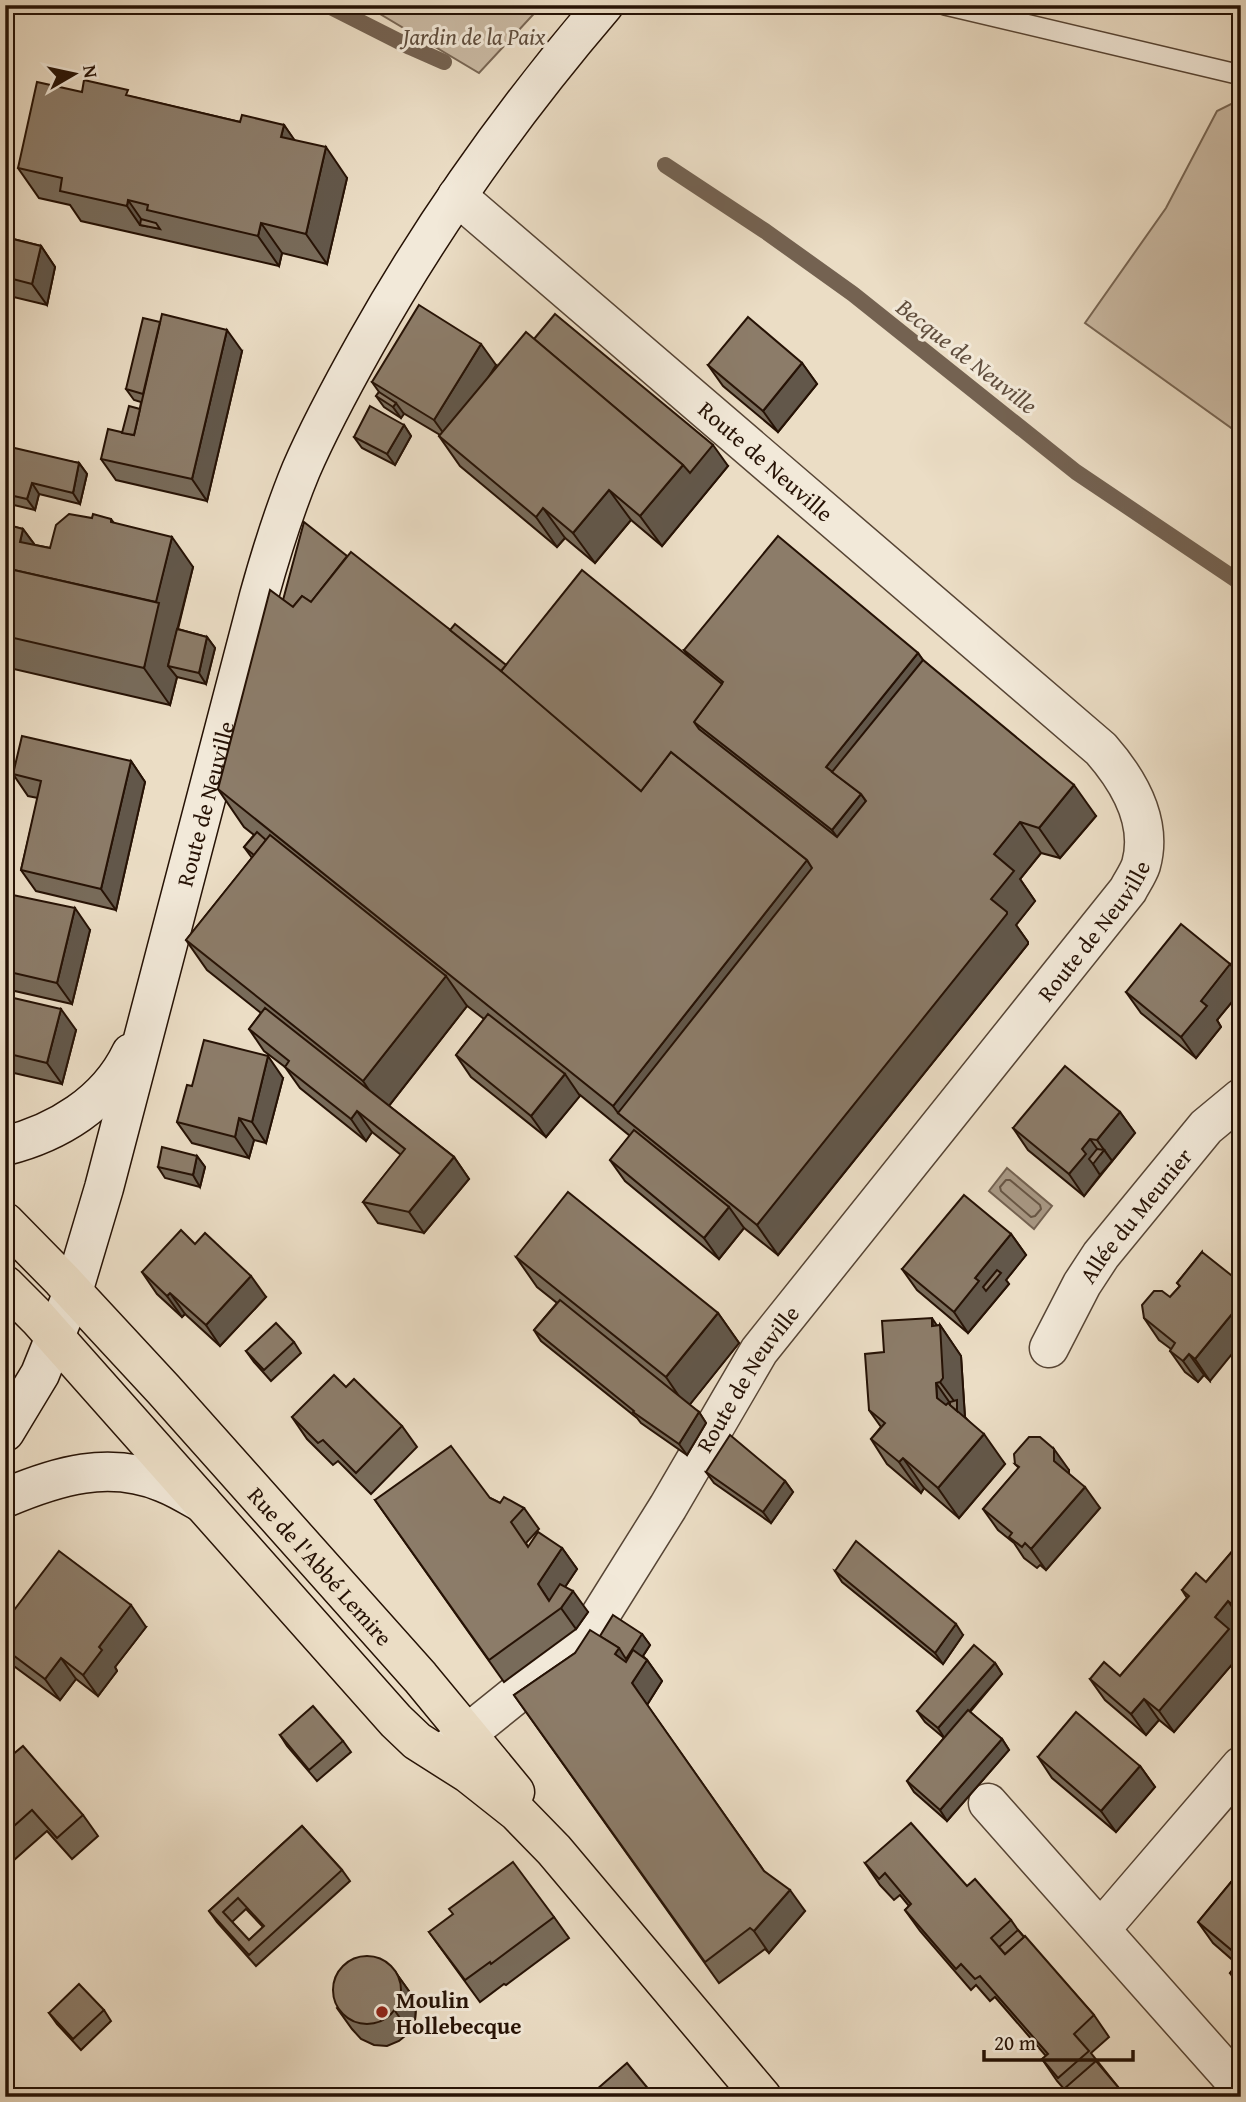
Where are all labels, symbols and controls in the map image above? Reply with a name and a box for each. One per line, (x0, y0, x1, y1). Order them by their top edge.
park label: Jardin de la Paix (399, 20, 546, 53)
north arrow (38, 38, 108, 108)
text: N (76, 63, 106, 80)
water label: Becque de Neuville (888, 289, 1045, 422)
street label: Route de Neuville (691, 393, 841, 529)
street label: Route de Neuville (167, 717, 242, 890)
street label: Route de Neuville (1029, 856, 1158, 1008)
street label: Allée du Meunier (1071, 1140, 1200, 1289)
street label: Route de Neuville (687, 1298, 806, 1458)
street label: Rue de l'Abbé Lemire (241, 1479, 401, 1653)
place label: Moulin Hollebecque (396, 1983, 522, 2042)
marker: Moulin Hollebecque (374, 2004, 390, 2020)
scale bar (984, 2018, 1132, 2062)
text: 20 m (994, 2027, 1036, 2058)

